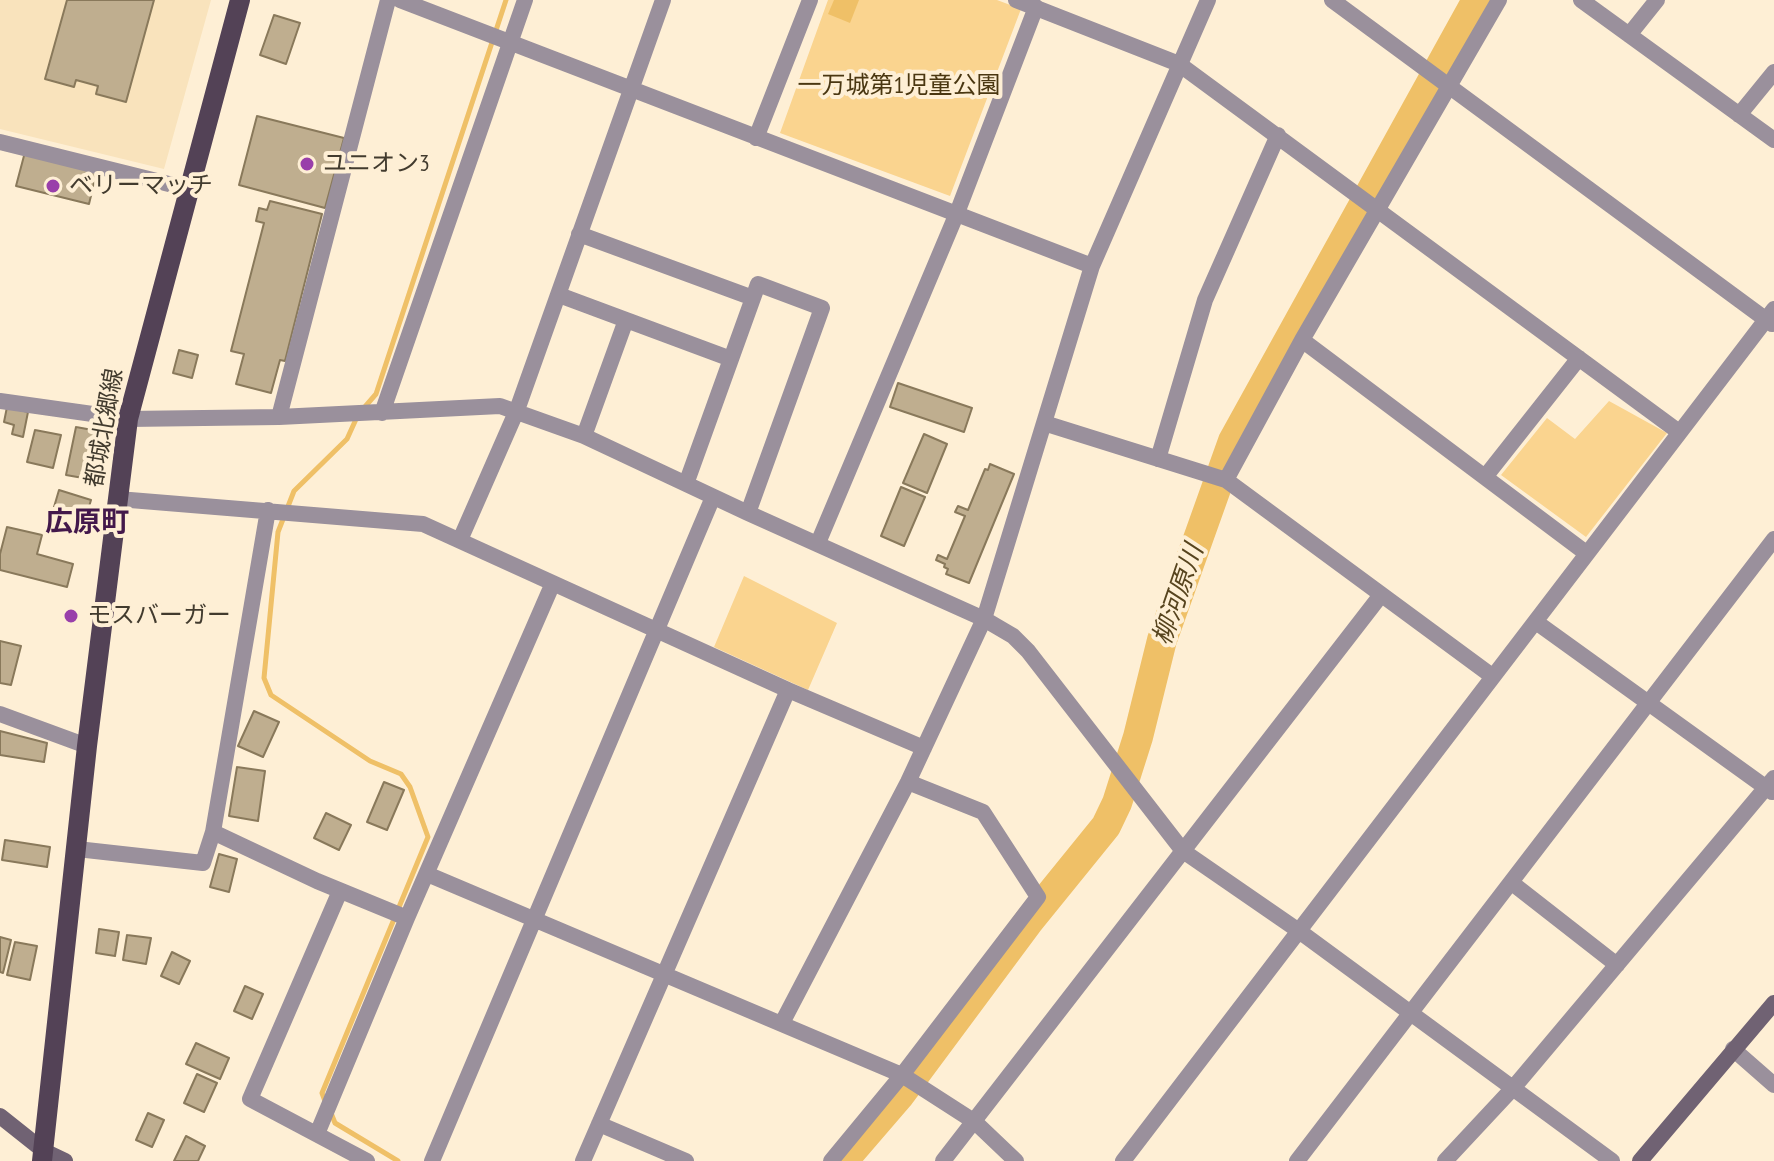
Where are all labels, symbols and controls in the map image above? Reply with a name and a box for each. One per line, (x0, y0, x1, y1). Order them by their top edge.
park label: 一万城第1児童公園 (798, 72, 1000, 100)
place label: ユニオン3 (323, 150, 430, 178)
marker: ユニオン3 (298, 155, 316, 173)
place label: ベリーマッチ (69, 172, 213, 200)
marker: ベリーマッチ (44, 177, 62, 195)
street label: 都城北郷線 (80, 366, 130, 490)
district label: 広原町 (45, 506, 129, 540)
water label: 柳河原川 (1147, 541, 1211, 649)
place label: モスバーガー (87, 602, 231, 630)
marker: モスバーガー (62, 607, 80, 625)

